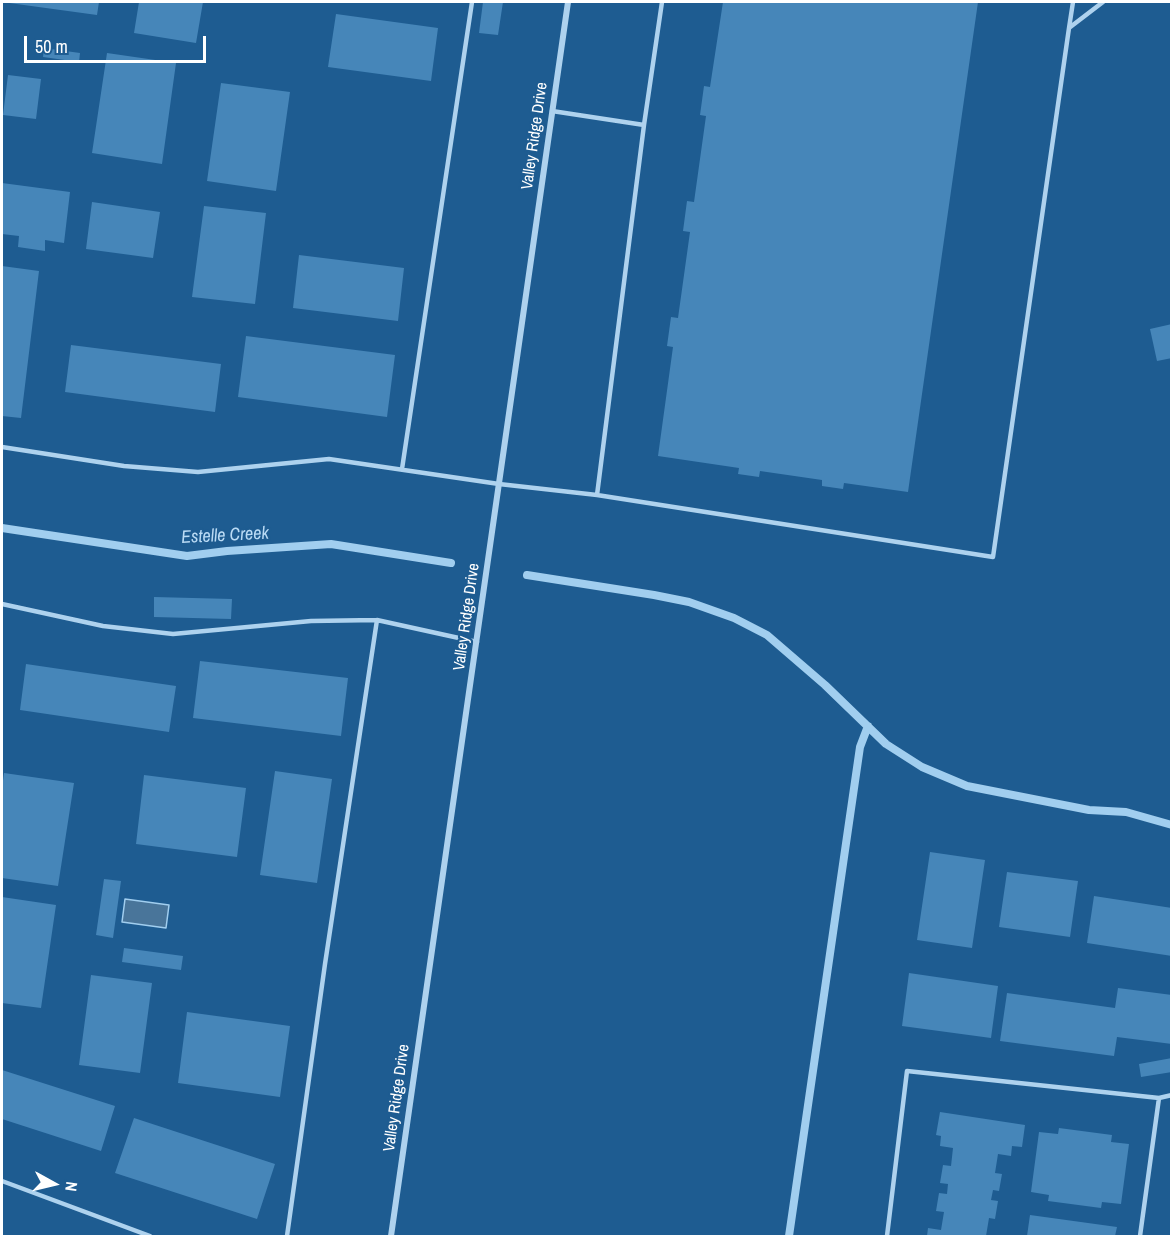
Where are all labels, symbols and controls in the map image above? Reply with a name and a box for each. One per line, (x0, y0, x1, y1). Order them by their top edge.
scale bar (27, 24, 208, 62)
text: 50 m (35, 34, 68, 59)
street label: Valley Ridge Drive (518, 81, 552, 191)
water label: Estelle Creek (181, 523, 269, 549)
street label: Valley Ridge Drive (450, 562, 484, 672)
street label: Valley Ridge Drive (380, 1043, 414, 1153)
north arrow (24, 1154, 84, 1214)
text: N (60, 1180, 83, 1193)

